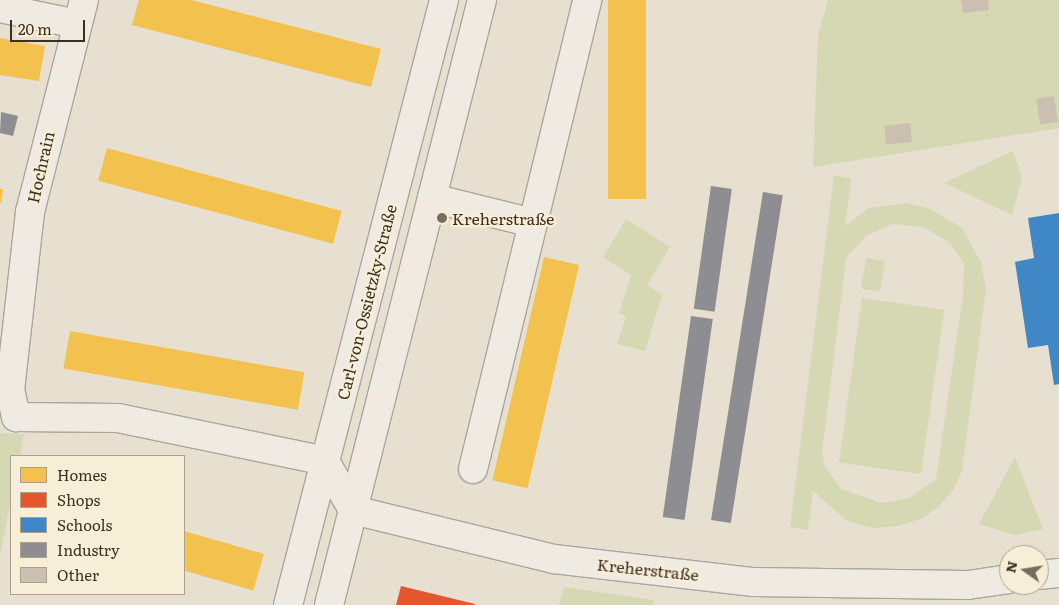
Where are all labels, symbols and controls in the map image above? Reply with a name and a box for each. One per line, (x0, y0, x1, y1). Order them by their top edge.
scale bar (12, 10, 88, 42)
text: 20 m (18, 17, 52, 40)
street label: Hochrain (22, 129, 58, 205)
street label: Carl-von-Ossietzky-Straße (332, 202, 400, 402)
place label: Kreherstraße (452, 208, 554, 228)
marker: Kreherstraße (436, 212, 448, 224)
legend (10, 455, 185, 595)
text: Homes (57, 463, 107, 486)
text: Shops (57, 488, 100, 511)
text: Schools (57, 513, 112, 536)
text: Industry (57, 538, 120, 561)
north arrow (999, 545, 1049, 595)
street label: Kreherstraße (596, 554, 700, 584)
text: N (999, 559, 1021, 575)
text: Other (57, 563, 99, 586)

